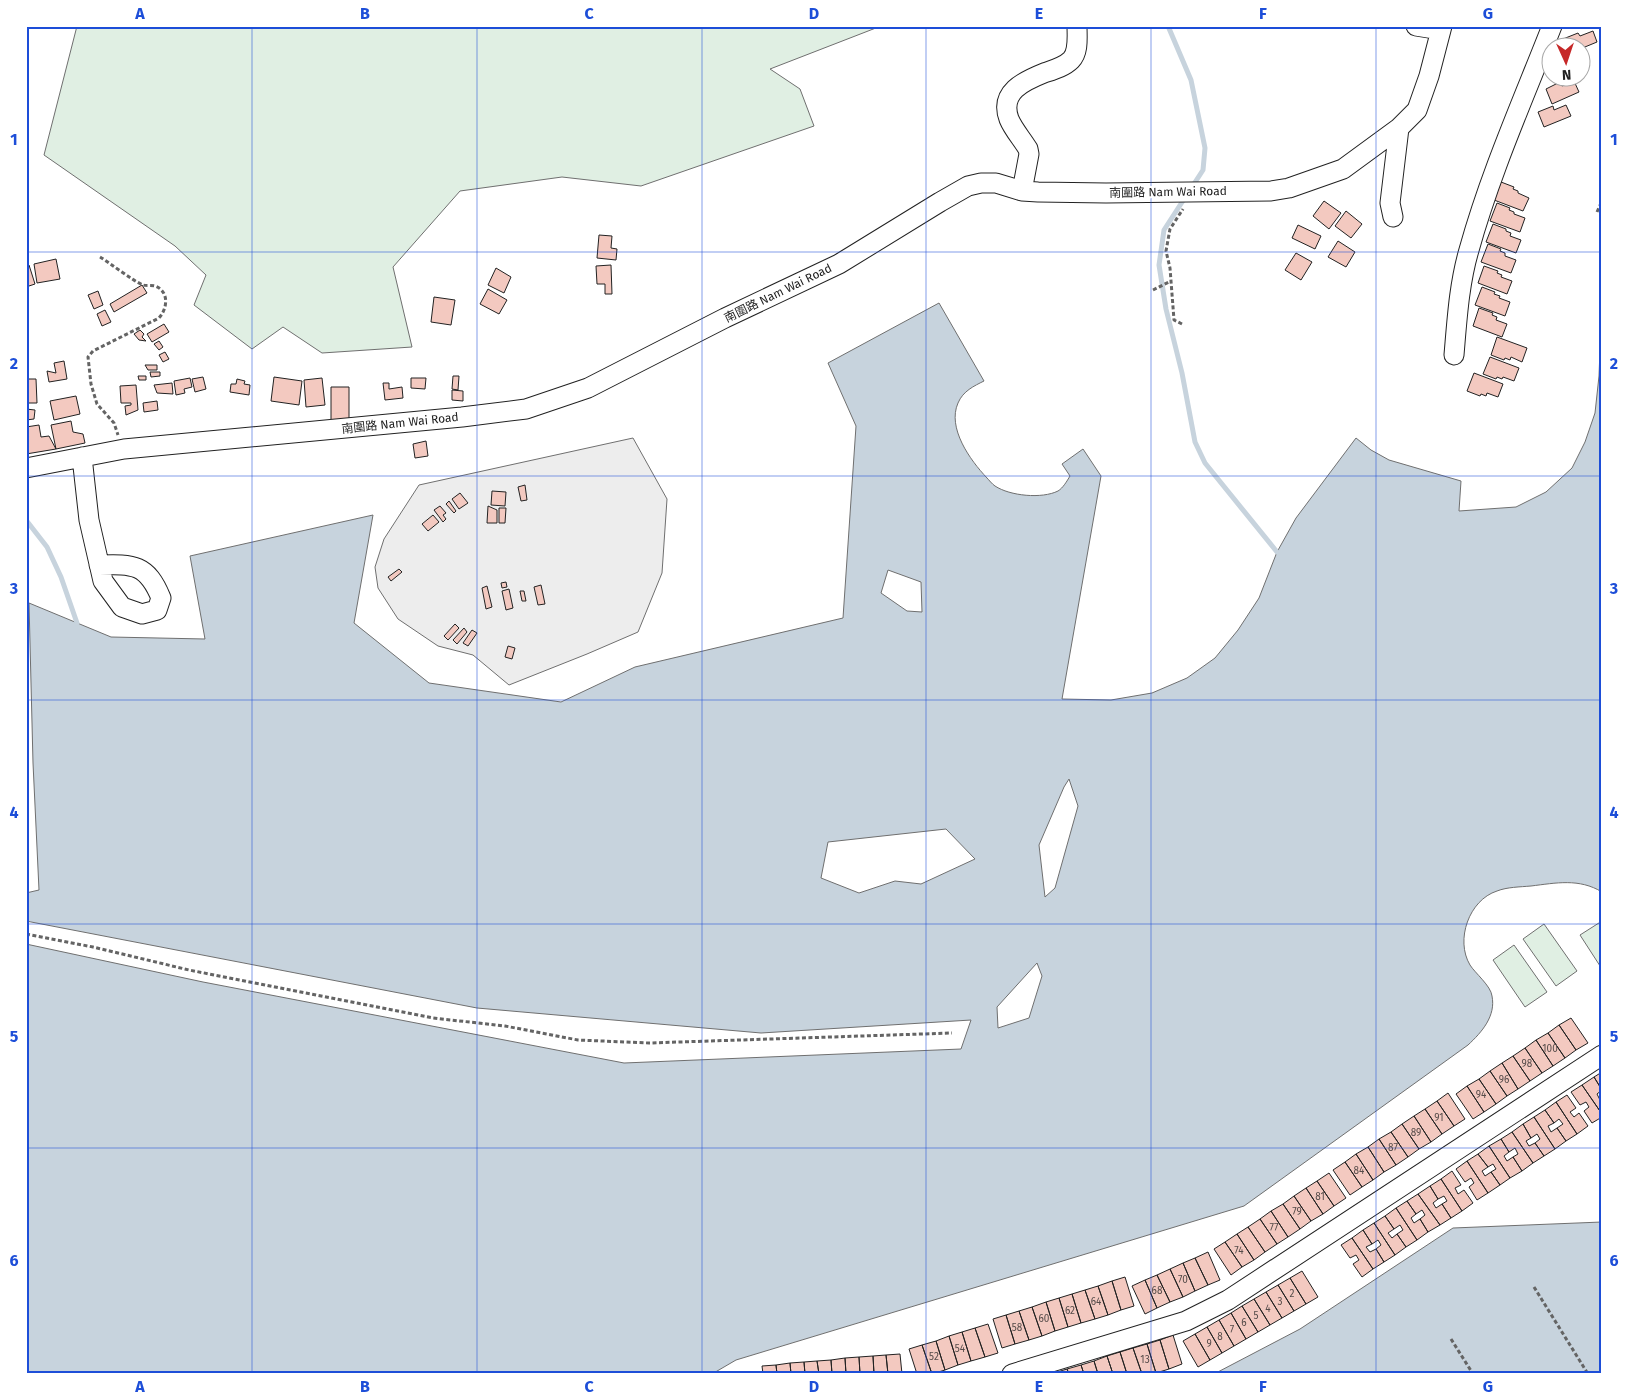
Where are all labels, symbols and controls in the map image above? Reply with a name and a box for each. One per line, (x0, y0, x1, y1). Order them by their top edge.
text: A (134, 4, 145, 23)
text: B (360, 4, 370, 23)
text: C (584, 4, 594, 23)
text: D (809, 4, 819, 23)
text: E (1035, 4, 1043, 23)
text: F (1259, 4, 1267, 23)
text: G (1483, 4, 1493, 23)
north arrow (1540, 38, 1590, 88)
text: N (1562, 66, 1572, 83)
text: 1 (10, 130, 18, 149)
text: 1 (1610, 130, 1618, 149)
street label: 南圍路 Nam Wai Road (1109, 184, 1227, 200)
street label: 南圍路 Nam Wai Road (722, 261, 834, 325)
text: 2 (10, 354, 18, 373)
text: 2 (1610, 354, 1618, 373)
street label: 南圍路 Nam Wai Road (341, 410, 459, 436)
text: 3 (9, 579, 18, 598)
text: 3 (1609, 579, 1618, 598)
text: 4 (9, 803, 19, 822)
text: 4 (1609, 803, 1619, 822)
text: 5 (10, 1027, 19, 1046)
text: 5 (1610, 1027, 1619, 1046)
house number: 100 (1542, 1043, 1558, 1055)
house number: 98 (1522, 1058, 1533, 1070)
house number: 96 (1499, 1074, 1509, 1086)
house number: 94 (1476, 1089, 1487, 1101)
house number: 91 (1434, 1112, 1444, 1124)
house number: 89 (1411, 1127, 1421, 1139)
house number: 87 (1388, 1142, 1398, 1154)
house number: 84 (1354, 1165, 1365, 1177)
house number: 81 (1315, 1191, 1325, 1203)
house number: 79 (1292, 1206, 1302, 1218)
house number: 77 (1270, 1222, 1279, 1234)
house number: 74 (1234, 1245, 1244, 1257)
text: 6 (9, 1251, 19, 1270)
text: 6 (1609, 1251, 1619, 1270)
house number: 70 (1178, 1274, 1188, 1286)
house number: 68 (1152, 1285, 1163, 1297)
house number: 2 (1290, 1288, 1295, 1300)
house number: 64 (1091, 1296, 1102, 1308)
house number: 3 (1278, 1296, 1283, 1308)
house number: 4 (1265, 1303, 1271, 1315)
house number: 62 (1065, 1305, 1075, 1317)
house number: 5 (1253, 1310, 1259, 1322)
house number: 60 (1039, 1313, 1050, 1325)
house number: 6 (1241, 1317, 1247, 1329)
house number: 58 (1012, 1322, 1023, 1334)
house number: 7 (1230, 1324, 1235, 1336)
house number: 8 (1217, 1331, 1223, 1343)
house number: 9 (1206, 1338, 1212, 1350)
house number: 54 (955, 1343, 966, 1355)
house number: 52 (929, 1351, 939, 1363)
house number: 13 (1140, 1354, 1150, 1366)
text: A (134, 1377, 145, 1396)
text: B (360, 1377, 370, 1396)
text: C (584, 1377, 594, 1396)
text: D (809, 1377, 819, 1396)
text: E (1035, 1377, 1043, 1396)
text: F (1259, 1377, 1267, 1396)
text: G (1483, 1377, 1493, 1396)

